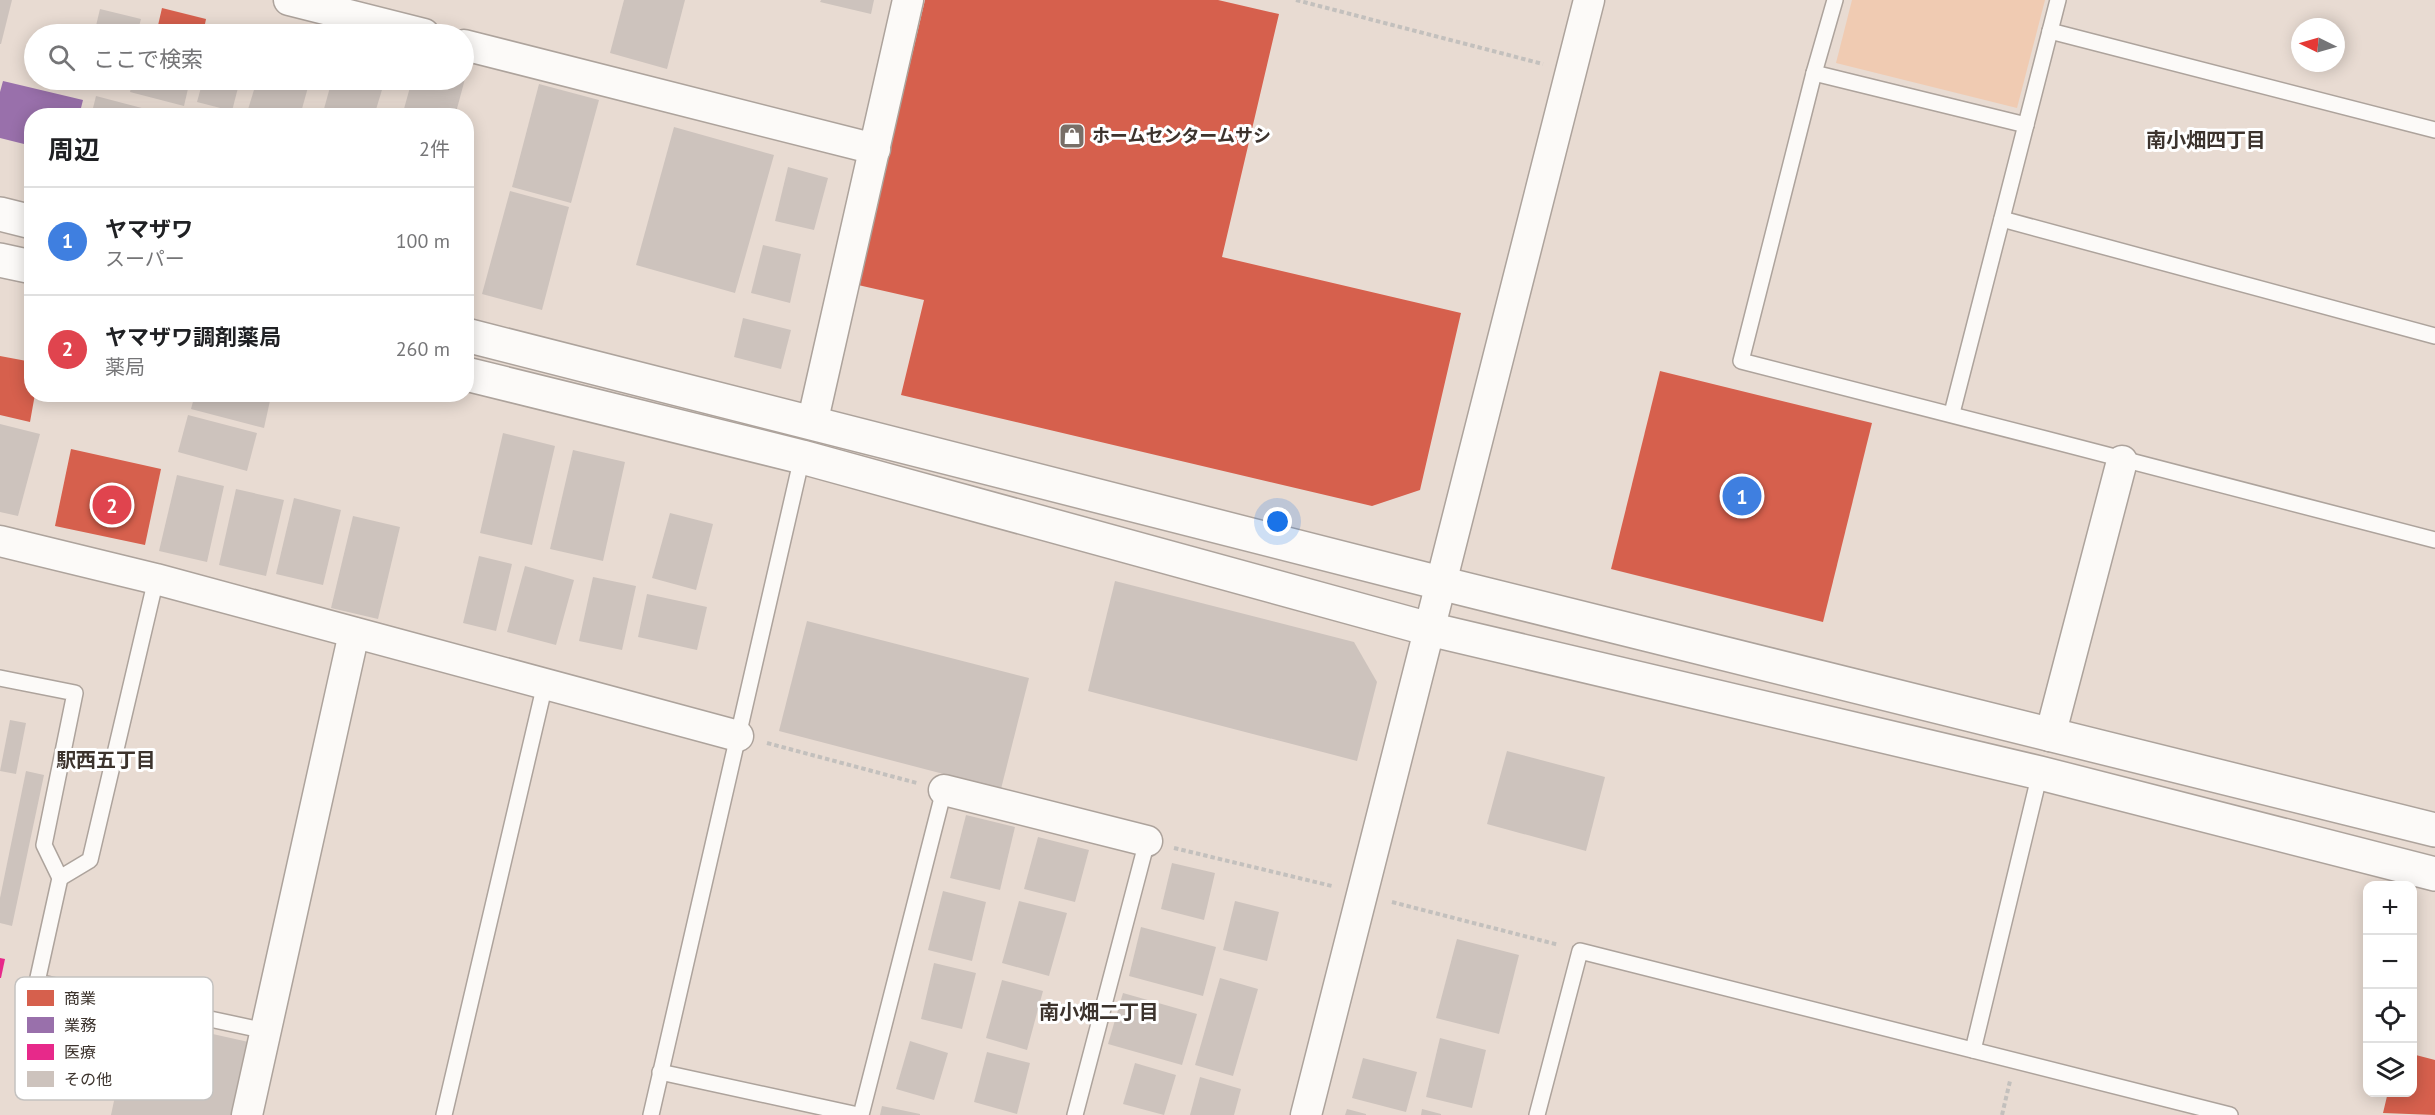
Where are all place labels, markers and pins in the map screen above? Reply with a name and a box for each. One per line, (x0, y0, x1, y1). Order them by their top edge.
shop icon: ホームセンタームサシ (1057, 121, 1087, 151)
place label: ホームセンタームサシ (1092, 124, 1271, 147)
pin: 1 (1722, 474, 1762, 518)
pin: 2 (92, 482, 132, 528)

